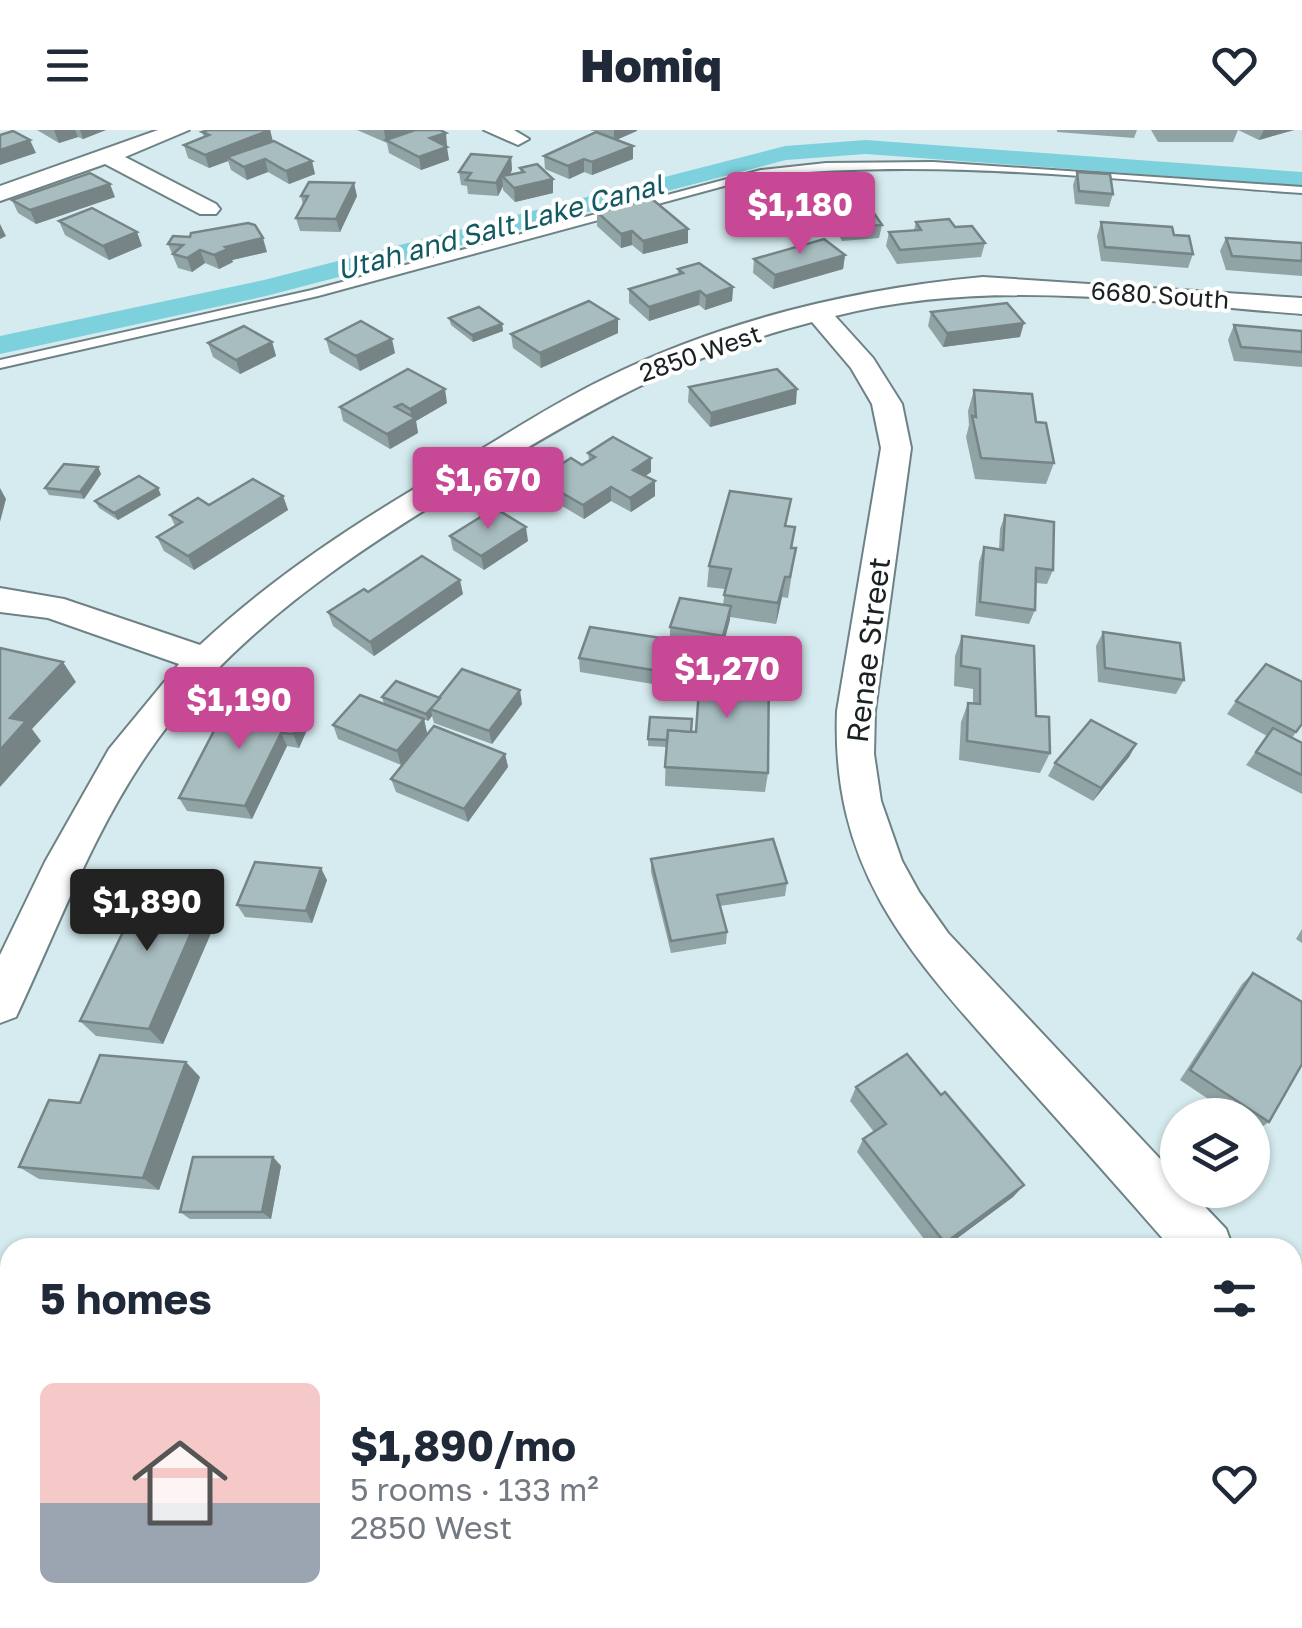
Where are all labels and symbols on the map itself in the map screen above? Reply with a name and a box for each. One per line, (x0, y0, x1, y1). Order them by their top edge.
water label: Utah and Salt Lake Canal (333, 167, 668, 286)
pin: $1,180 (719, 172, 881, 257)
street label: 6680 South (1090, 274, 1230, 315)
street label: 2850 West (635, 317, 765, 388)
pin: $1,670 (407, 447, 569, 532)
street label: Renae Street (839, 555, 897, 745)
pin: $1,270 (646, 636, 808, 721)
pin: $1,190 (158, 667, 320, 752)
pin: $1,890 (66, 869, 228, 954)

